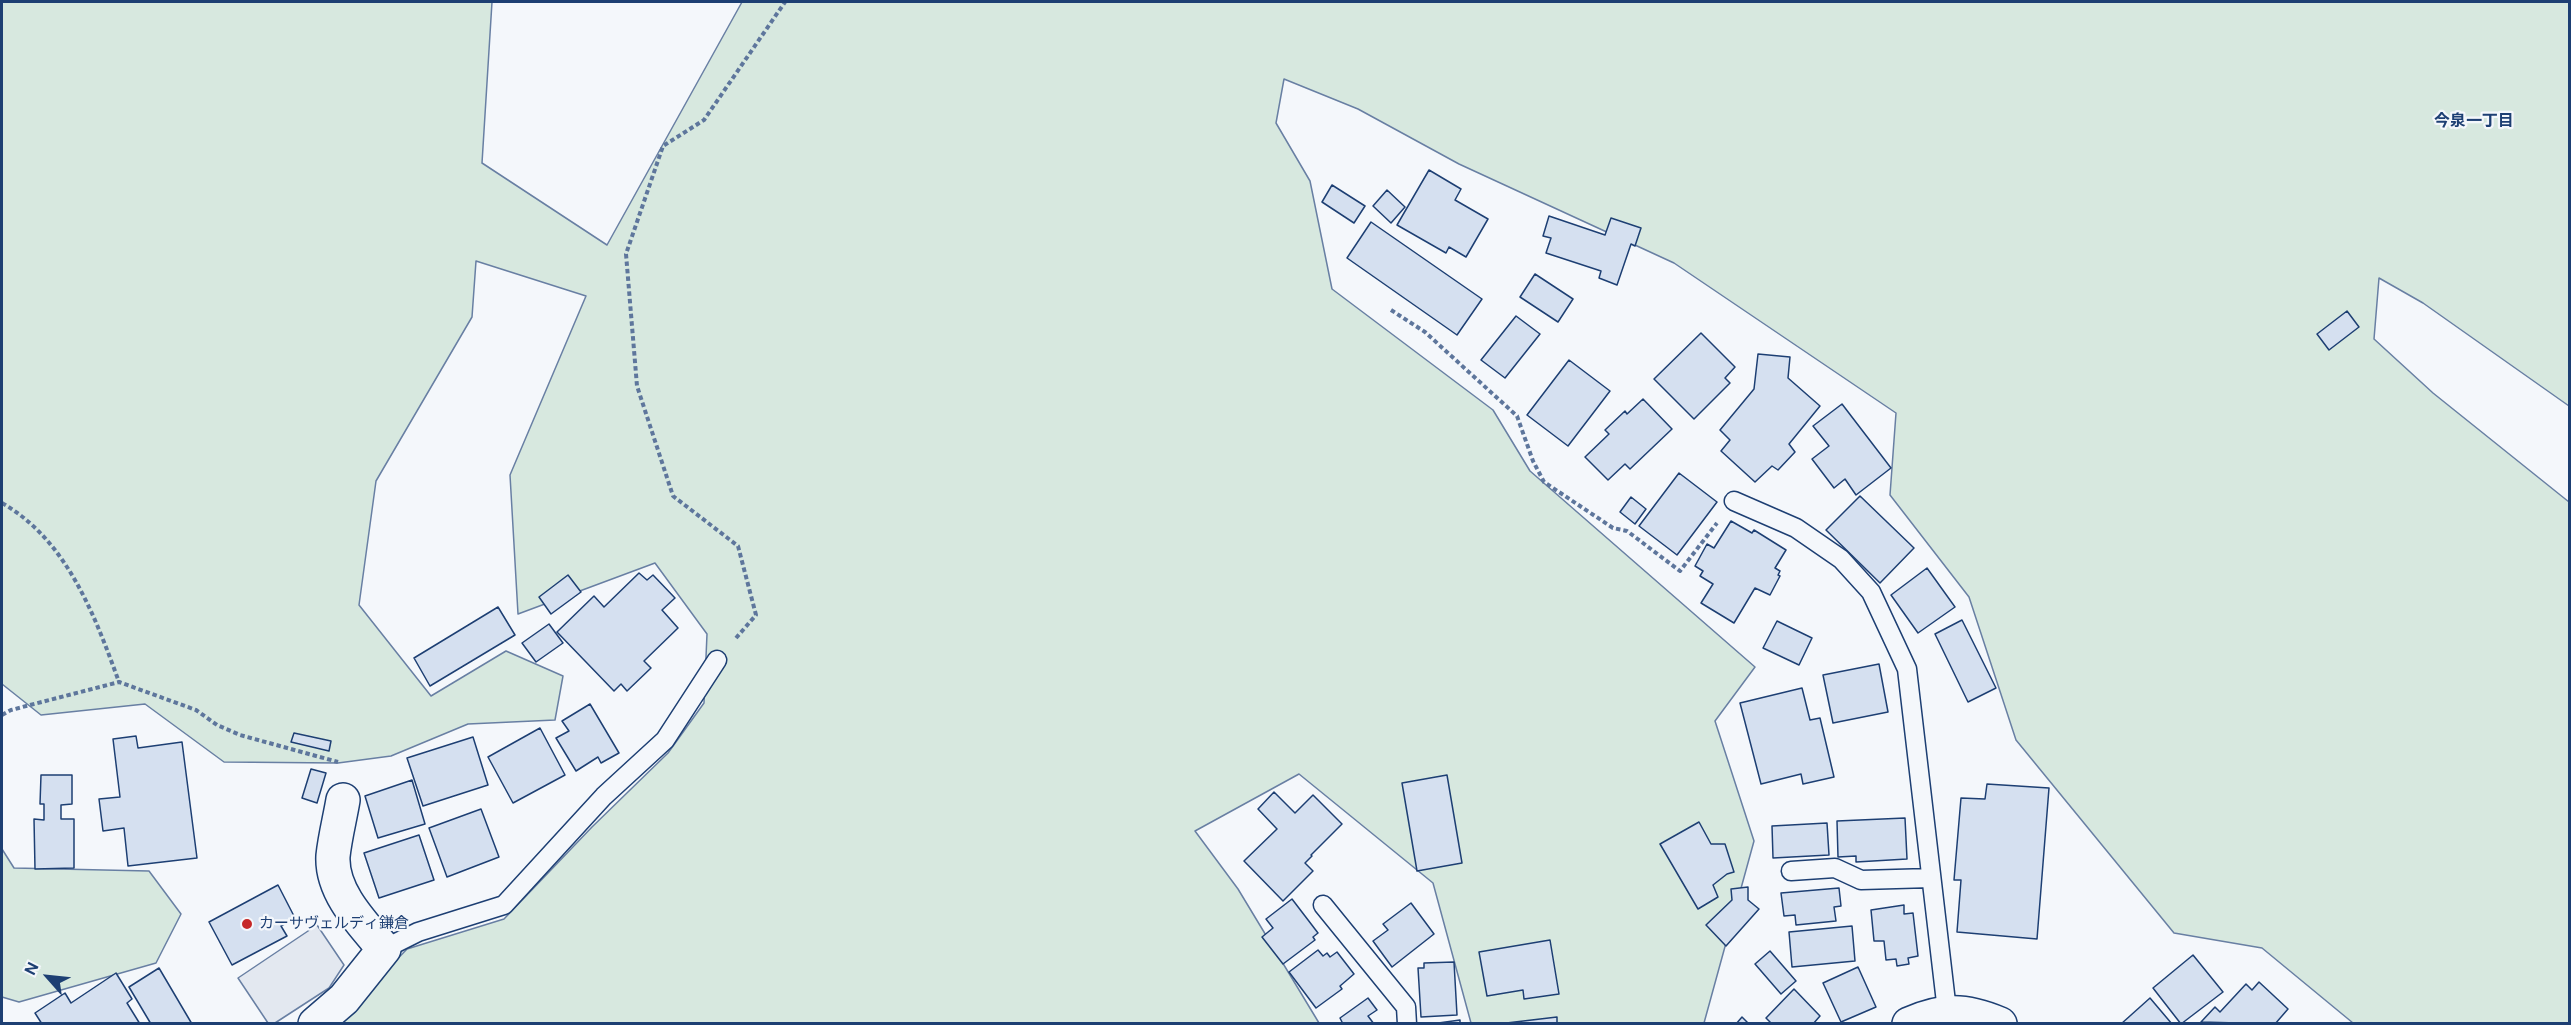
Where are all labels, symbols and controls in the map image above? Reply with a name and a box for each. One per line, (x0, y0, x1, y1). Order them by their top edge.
district label: 今泉一丁目 (2434, 112, 2514, 132)
place label: カーサヴェルディ鎌倉 (259, 915, 409, 933)
marker: カーサヴェルディ鎌倉 (240, 917, 254, 931)
north arrow (18, 947, 78, 1007)
text: N (20, 959, 44, 979)

